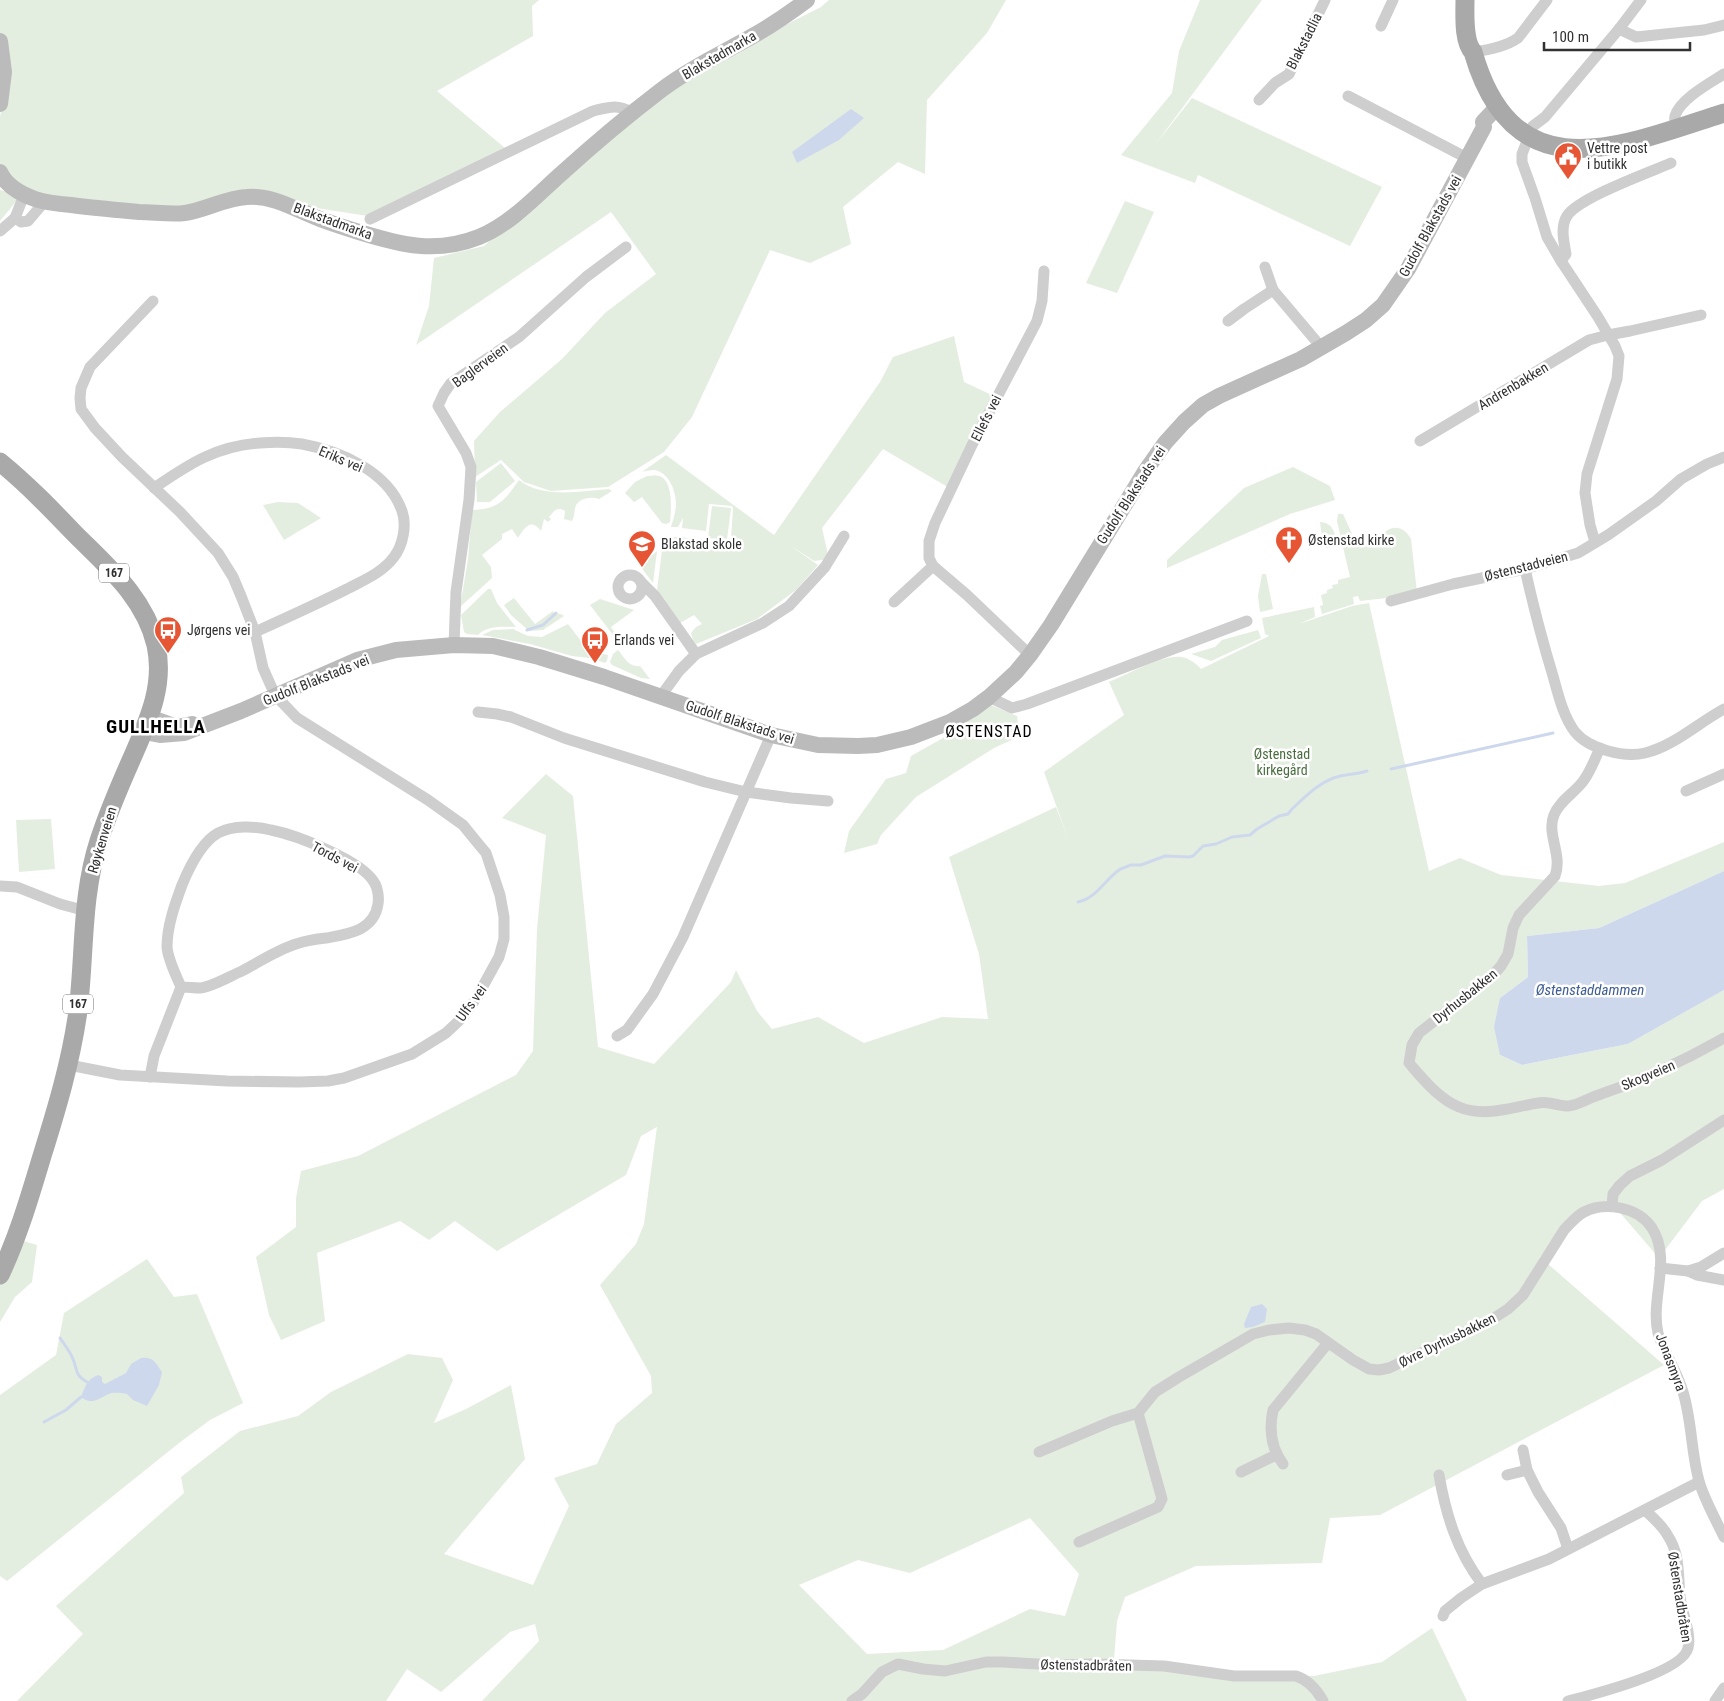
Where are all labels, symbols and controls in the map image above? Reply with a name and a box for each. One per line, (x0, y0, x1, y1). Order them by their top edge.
street label: Blakstadlia (1283, 10, 1325, 72)
scale bar (1544, 20, 1690, 52)
street label: Blakstadmarka (679, 27, 759, 83)
text: 100 m (1552, 28, 1589, 46)
place label: Vettre post i butikk (1587, 140, 1648, 172)
public building icon: Vettre post i butikk (1553, 141, 1583, 180)
street label: Gudolf Blakstads vei (1396, 173, 1464, 279)
street label: Blakstadmarka (291, 199, 375, 243)
street label: Baglerveien (449, 340, 511, 390)
street label: Andrenbakken (1475, 359, 1551, 413)
street label: Ellefs vei (968, 392, 1004, 444)
street label: Eriks vei (317, 443, 365, 475)
street label: Gudolf Blakstads vei (1093, 443, 1169, 547)
church icon: Østenstad kirke (1274, 525, 1304, 564)
school or university icon: Blakstad skole (627, 529, 657, 568)
place label: Østenstad kirke (1308, 532, 1395, 548)
place label: Blakstad skole (661, 536, 742, 552)
street label: Østenstadveien (1483, 548, 1569, 584)
road number: 167 (99, 564, 129, 582)
bus stop icon: Jørgens vei (153, 615, 183, 654)
place label: Jørgens vei (187, 622, 250, 638)
bus stop icon: Erlands vei (580, 625, 610, 664)
place label: Erlands vei (614, 632, 674, 648)
street label: Gudolf Blakstads vei (261, 651, 371, 709)
street label: Gudolf Blakstads vei (684, 697, 796, 747)
district label: GULLHELLA (106, 715, 206, 738)
district label: ØSTENSTAD (945, 722, 1033, 741)
park label: Østenstad kirkegård (1254, 746, 1310, 778)
street label: Røykenveien (84, 805, 120, 875)
street label: Tords vei (309, 838, 361, 876)
street label: Dyrhusbakken (1430, 965, 1500, 1027)
water label: Østenstaddammen (1536, 981, 1644, 999)
street label: Ulfs vei (453, 982, 489, 1024)
road number: 167 (63, 994, 93, 1014)
street label: Skogveien (1619, 1057, 1677, 1093)
street label: Øvre Dyrhusbakken (1396, 1310, 1498, 1370)
street label: Jonasmyra (1653, 1331, 1689, 1393)
street label: Østenstadbråten (1665, 1551, 1695, 1643)
street label: Østenstadbråten (1040, 1656, 1132, 1674)

